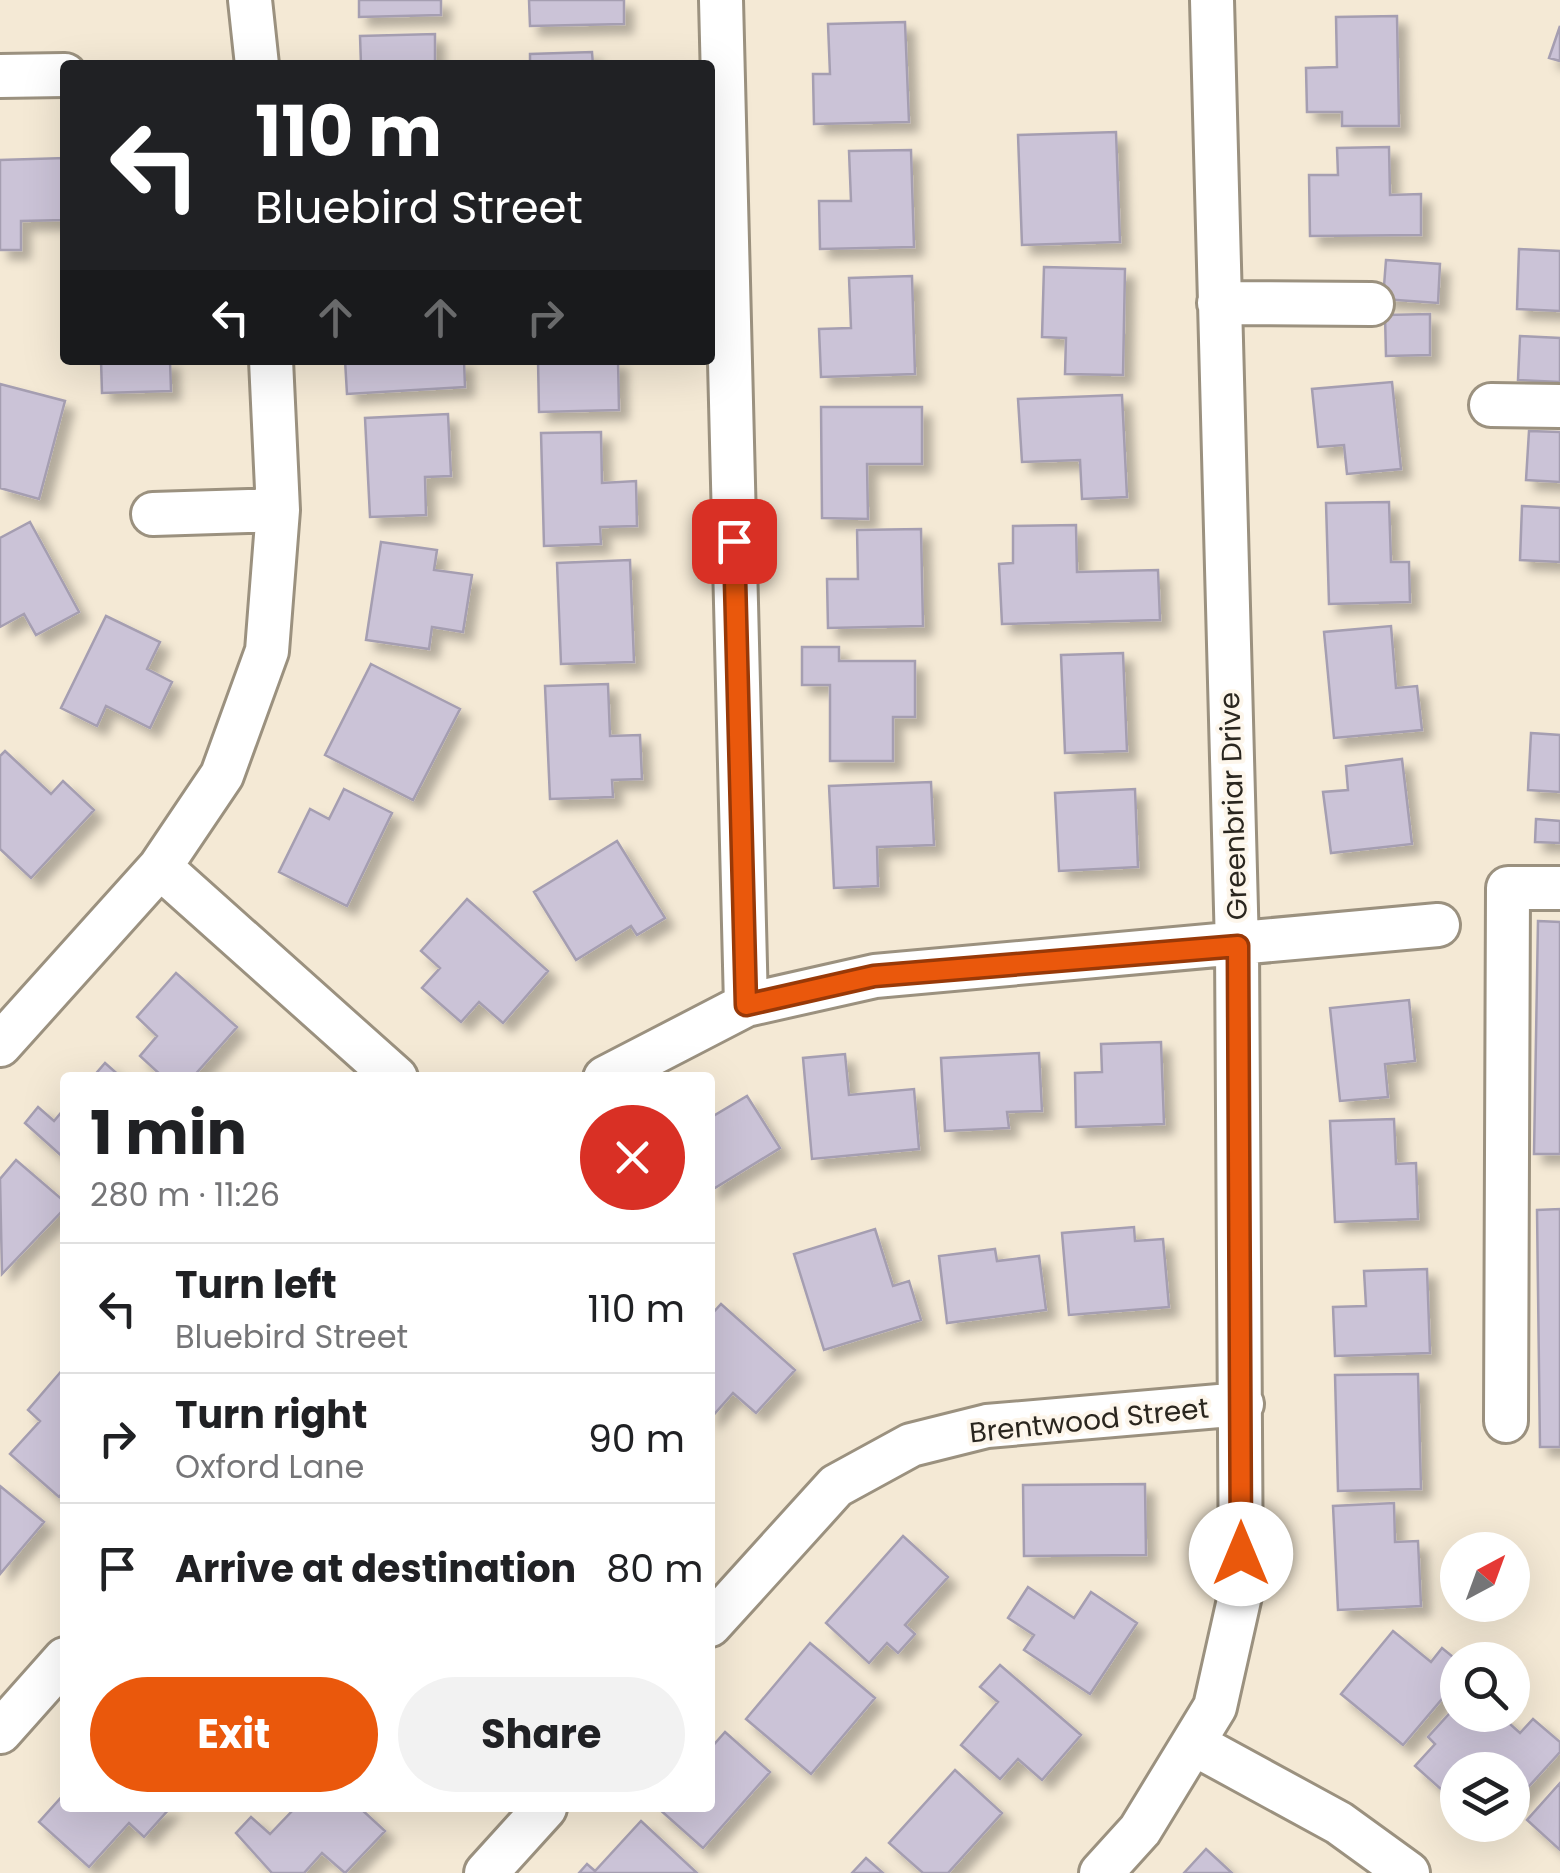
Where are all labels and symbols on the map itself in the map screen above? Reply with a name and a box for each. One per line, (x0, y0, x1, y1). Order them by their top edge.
pin (692, 499, 777, 584)
street label: Greenbriar Drive (1210, 691, 1257, 921)
street label: Brentwood Street (968, 1389, 1211, 1452)
position arrow (1189, 1502, 1293, 1606)
north arrow (1440, 1532, 1530, 1622)

